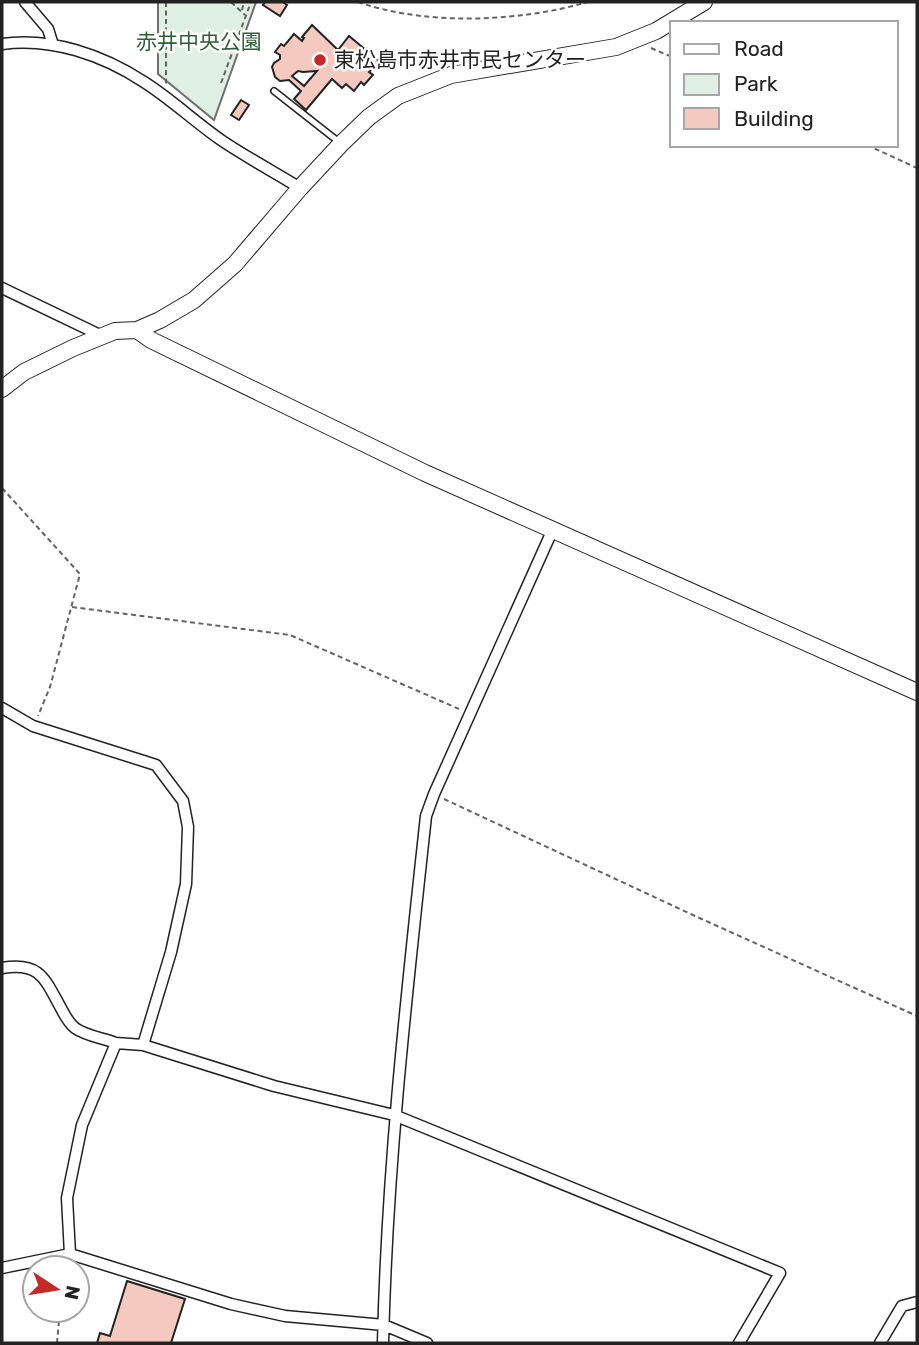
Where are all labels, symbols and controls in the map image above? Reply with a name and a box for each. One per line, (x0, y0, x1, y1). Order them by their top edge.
legend (670, 21, 898, 147)
park label: 赤井中央公園 (136, 29, 262, 54)
text: Road (734, 36, 784, 61)
place label: 東松島市赤井市民センター (334, 47, 586, 72)
marker: 東松島市赤井市民センター (312, 52, 328, 68)
text: Park (734, 71, 778, 96)
text: Building (734, 106, 814, 131)
north arrow (21, 1254, 91, 1324)
text: N (59, 1283, 85, 1302)

